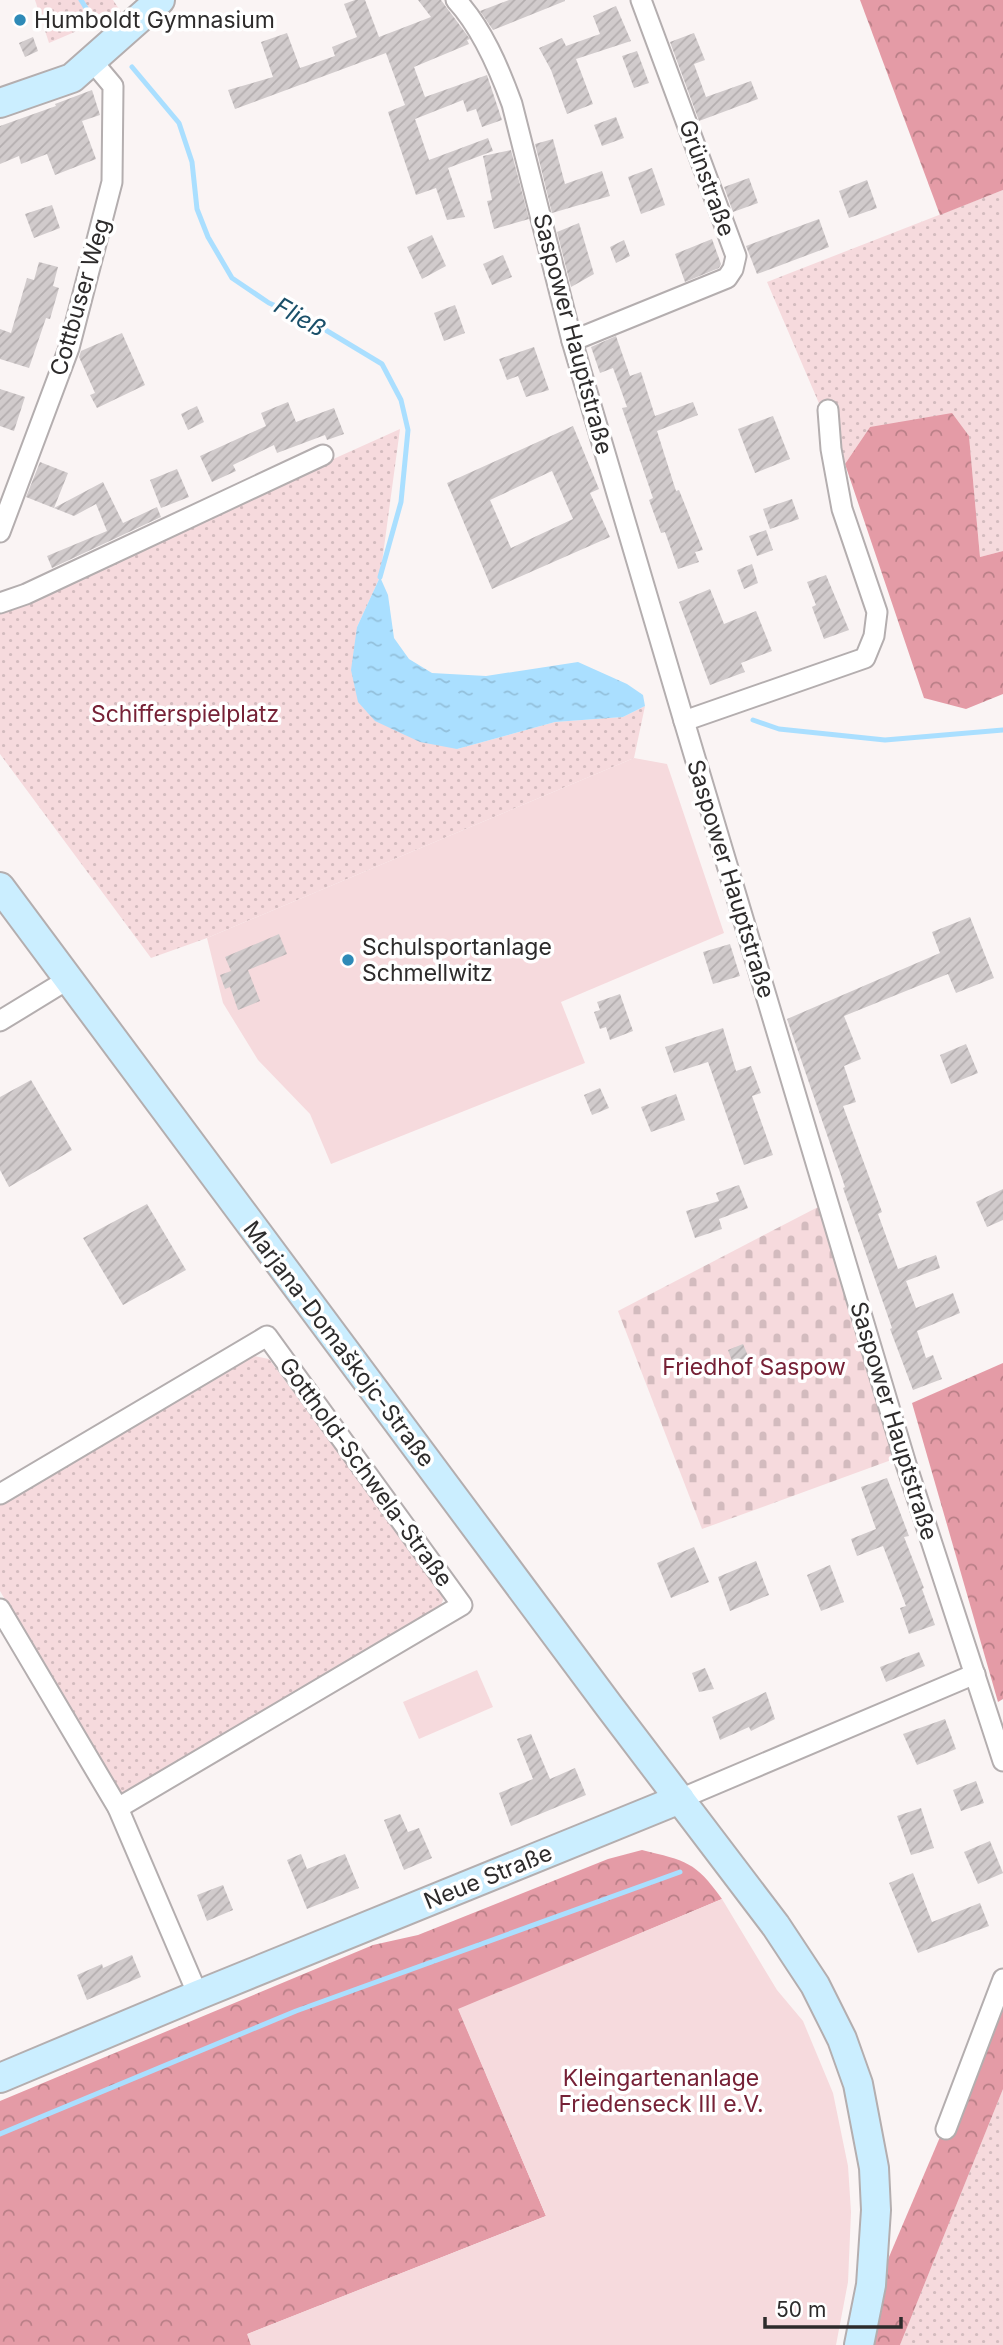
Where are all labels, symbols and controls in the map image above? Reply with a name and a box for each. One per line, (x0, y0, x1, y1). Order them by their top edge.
place label: Humboldt Gymnasium (34, 6, 275, 34)
marker: Humboldt Gymnasium (12, 12, 28, 28)
street label: Grünstraße (673, 116, 741, 240)
street label: Saspower Hauptstraße (527, 211, 619, 457)
street label: Cottbuser Weg (44, 215, 116, 379)
water label: Fließ (269, 291, 331, 343)
park label: Schifferspielplatz (91, 700, 279, 728)
street label: Saspower Hauptstraße (681, 756, 781, 1002)
place label: Schulsportanlage Schmellwitz (362, 933, 552, 987)
marker: Schulsportanlage Schmellwitz (340, 952, 356, 968)
street label: Marjana-Domaškojc-Straße (237, 1216, 441, 1472)
street label: Saspower Hauptstraße (844, 1298, 944, 1544)
street label: Gotthold-Schwela-Straße (273, 1352, 459, 1592)
park label: Friedhof Saspow (662, 1353, 846, 1381)
street label: Neue Straße (420, 1839, 556, 1915)
park label: Kleingartenanlage Friedenseck III e.V. (558, 2064, 764, 2118)
scale bar (765, 2286, 902, 2330)
text: 50 m (776, 2297, 826, 2322)

